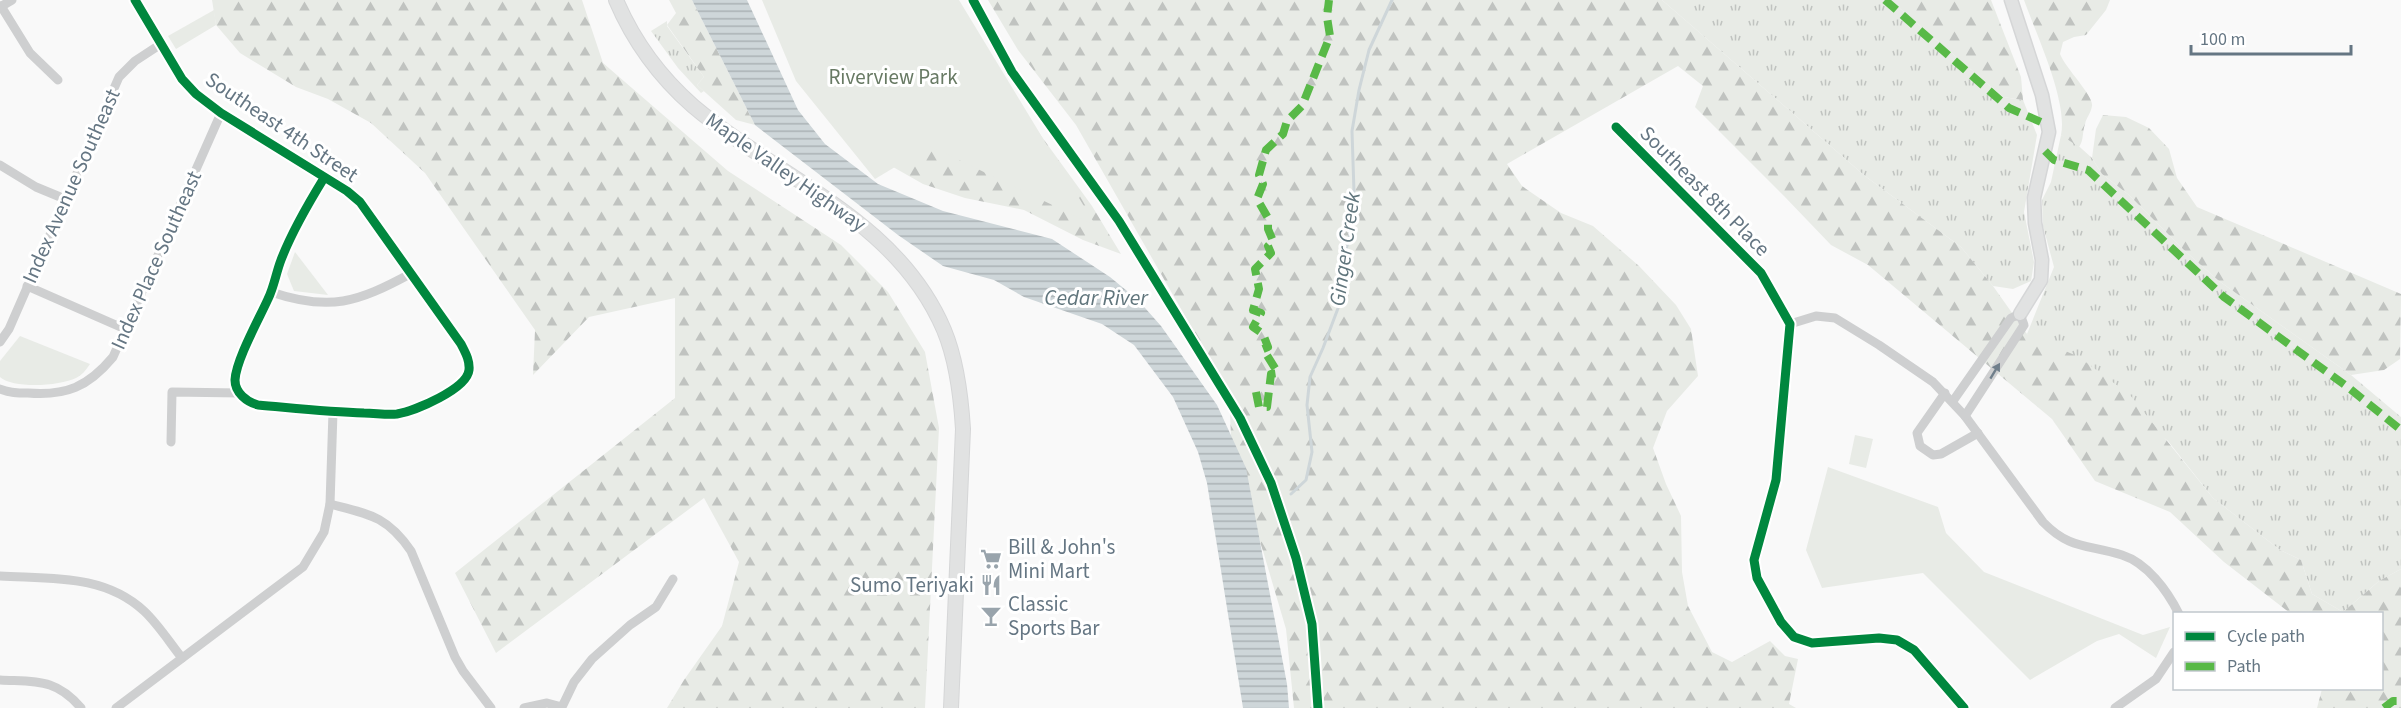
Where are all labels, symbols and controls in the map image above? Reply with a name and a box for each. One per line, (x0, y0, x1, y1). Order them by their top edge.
scale bar (2191, 18, 2352, 56)
text: 100 m (2200, 27, 2245, 52)
park label: Riverview Park (828, 62, 958, 92)
street label: Southeast 4th Street (200, 65, 364, 189)
street label: Index Avenue Southeast (15, 84, 127, 288)
street label: Maple Valley Highway (700, 105, 872, 239)
street label: Southeast 8th Place (1633, 119, 1777, 263)
street label: Index Place Southeast (103, 166, 209, 354)
water label: Ginger Creek (1321, 190, 1369, 308)
water label: Cedar River (1044, 282, 1149, 314)
one-way arrow (1990, 363, 2001, 379)
place label: Bill & John's Mini Mart (1008, 532, 1116, 586)
supermarket icon: Bill & John's Mini Mart (979, 547, 1003, 571)
place label: Sumo Teriyaki (850, 570, 974, 600)
restaurant icon: Sumo Teriyaki (979, 573, 1003, 597)
place label: Classic Sports Bar (1008, 589, 1100, 643)
bar icon: Classic Sports Bar (979, 604, 1003, 628)
legend (2173, 612, 2383, 690)
text: Cycle path (2227, 624, 2305, 649)
text: Path (2227, 654, 2261, 679)

